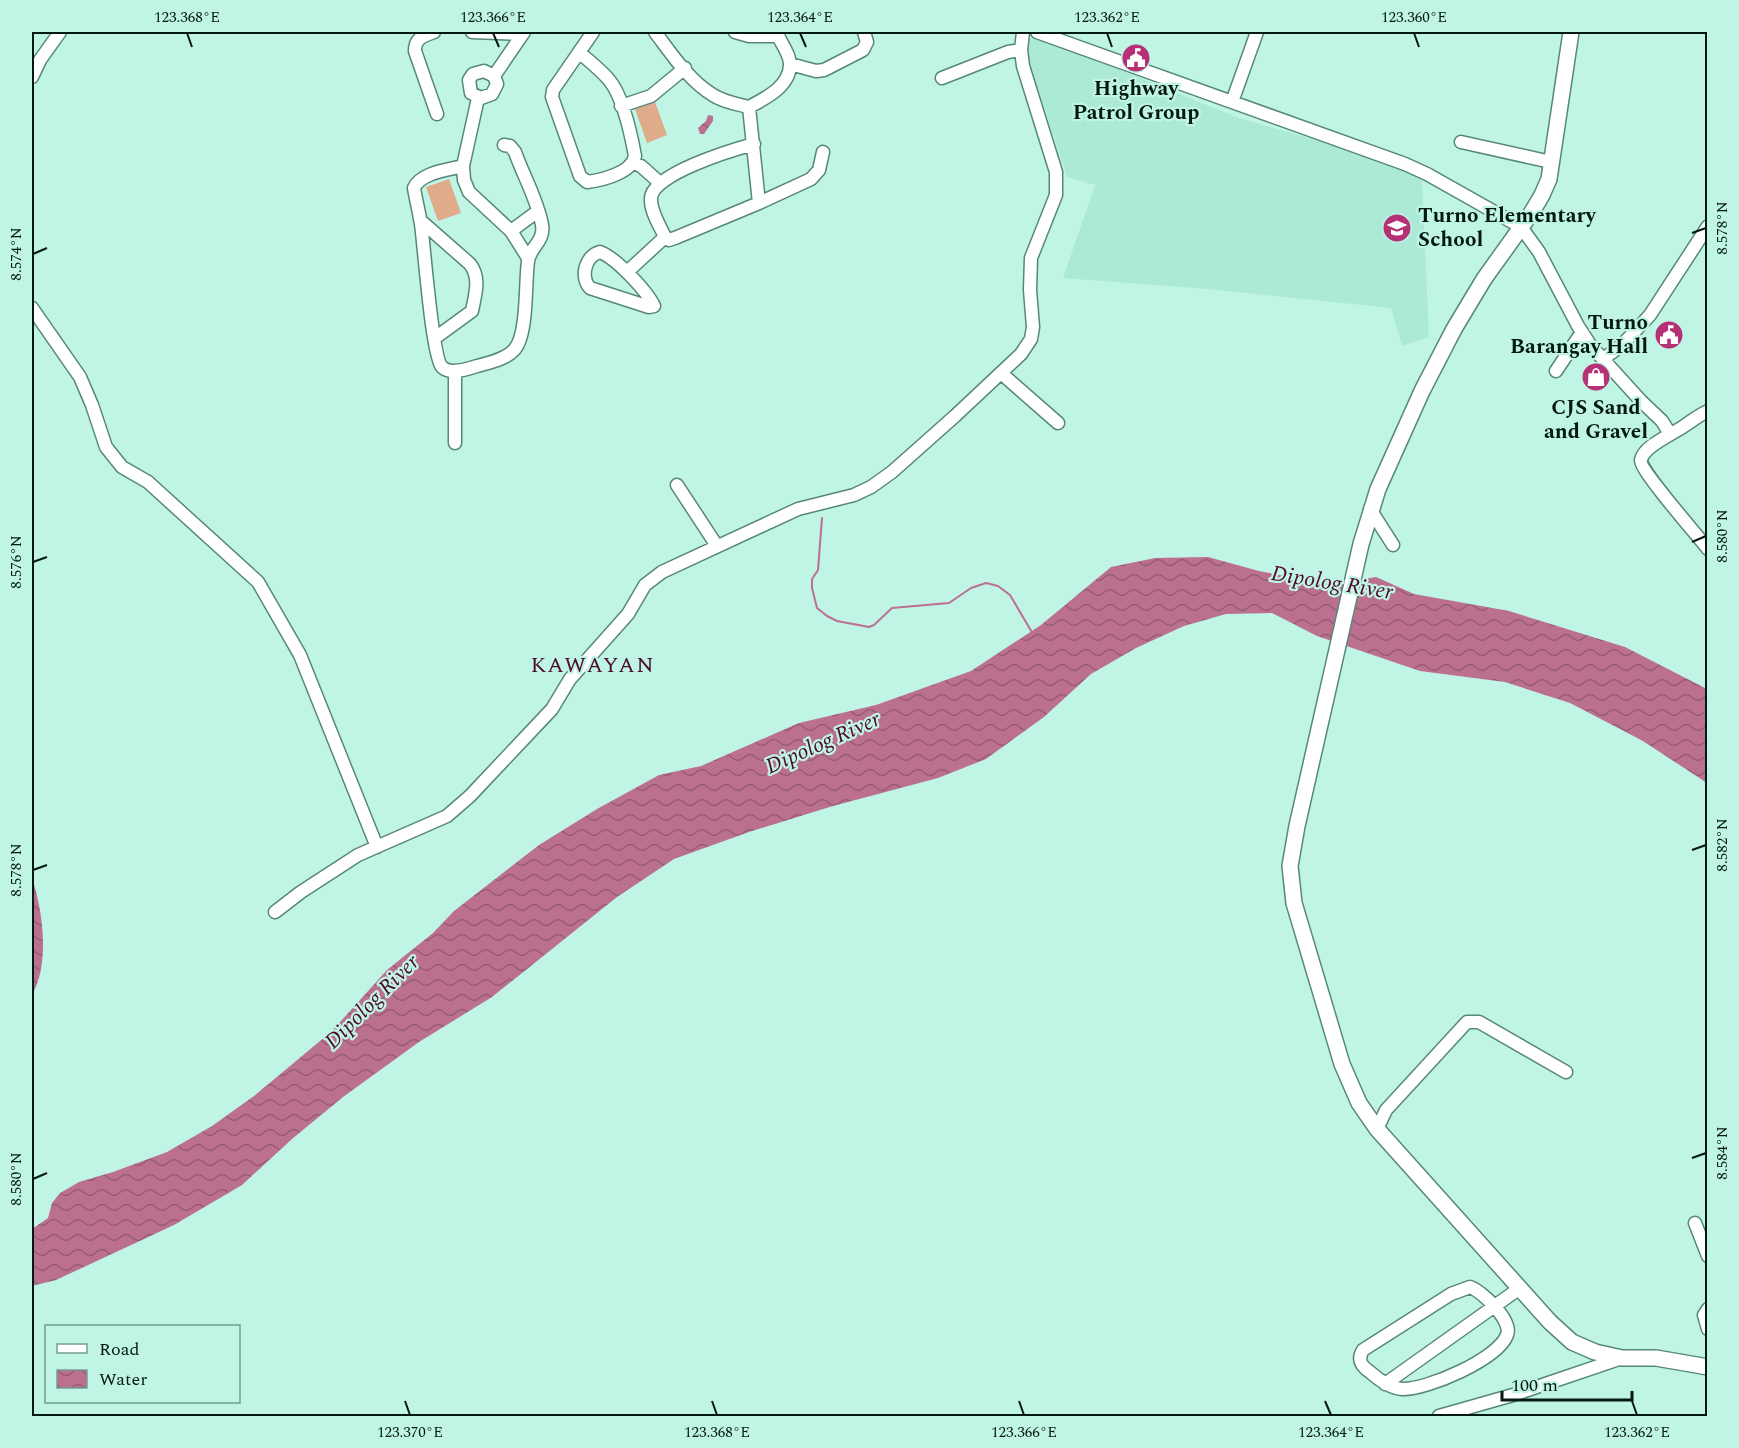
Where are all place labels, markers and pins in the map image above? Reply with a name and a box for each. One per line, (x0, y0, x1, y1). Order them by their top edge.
public building icon: Highway Patrol Group (1120, 42, 1152, 74)
place label: Highway Patrol Group (1073, 73, 1199, 129)
place label: Turno Elementary School (1418, 200, 1597, 256)
school or university icon: Turno Elementary School (1381, 212, 1413, 244)
place label: Turno Barangay Hall (1510, 307, 1648, 363)
public building icon: Turno Barangay Hall (1653, 319, 1685, 351)
shop icon: CJS Sand and Gravel (1580, 361, 1612, 393)
place label: CJS Sand and Gravel (1544, 392, 1648, 448)

